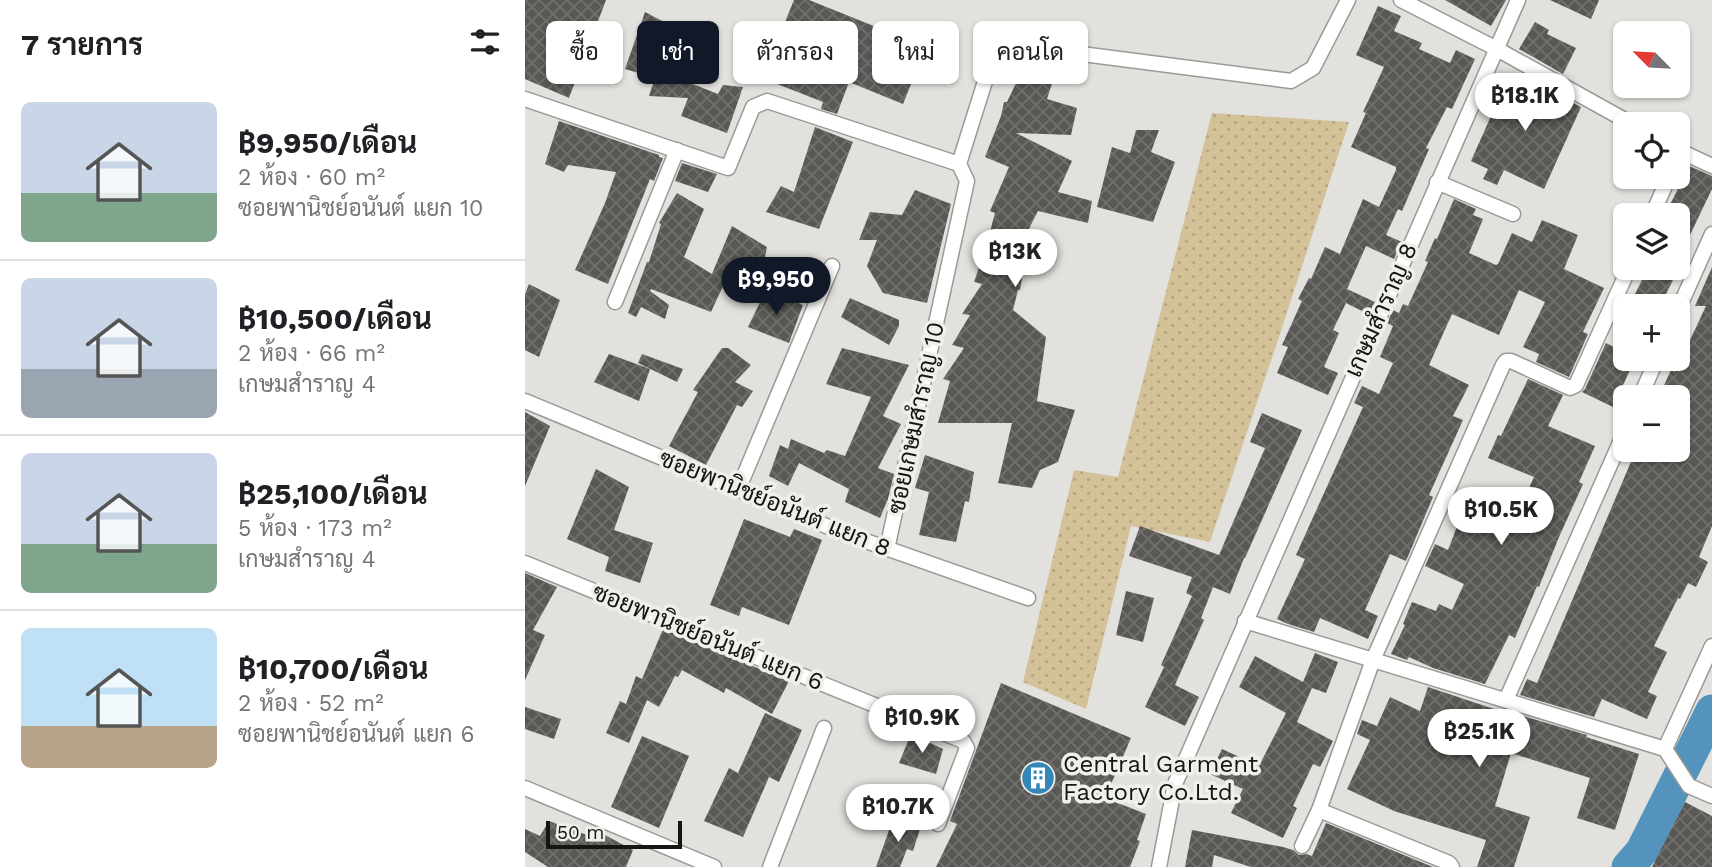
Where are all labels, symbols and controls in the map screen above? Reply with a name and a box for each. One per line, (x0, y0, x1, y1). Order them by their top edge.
chip: ซื้อ (546, 21, 623, 84)
chip: เช่า (637, 21, 719, 84)
chip: ตัวกรอง (733, 21, 858, 84)
chip: ใหม่ (872, 21, 959, 84)
chip: คอนโด (973, 21, 1088, 84)
north arrow (1613, 21, 1691, 98)
map controls (1613, 21, 1690, 462)
icon: filters (466, 23, 504, 61)
text: 7 รายการ (21, 27, 143, 62)
pin: ฿18.1K (1468, 74, 1582, 133)
text: ฿18.1K (1491, 82, 1559, 109)
button: locate (1613, 112, 1690, 189)
text: ฿9,950/เดือน (238, 125, 417, 160)
icon: home (77, 130, 161, 214)
text: 2 ห้อง · 60 m² (238, 164, 385, 191)
text: ซอยพานิชย์อนันต์ แยก 10 (238, 195, 483, 222)
button: layers (1613, 203, 1690, 280)
pin: ฿13K (974, 230, 1056, 289)
text: ฿13K (988, 238, 1042, 265)
street label: เกษมสำราญ 8 (1339, 239, 1423, 381)
pin: ฿9,950 (719, 258, 833, 317)
text: ฿9,950 (738, 266, 814, 293)
button: + (1613, 294, 1690, 371)
text: ฿10,500/เดือน (238, 301, 432, 336)
icon: home (77, 306, 161, 390)
street label: ซอยเกษมสำราญ 10 (882, 319, 950, 517)
text: 2 ห้อง · 66 m² (238, 340, 385, 367)
text: เกษมสำราญ 4 (238, 371, 376, 398)
button: − (1613, 385, 1690, 462)
street label: ซอยพานิชย์อนันต์ แยก 8 (655, 442, 895, 562)
text: ฿25,100/เดือน (238, 476, 428, 511)
icon: home (77, 481, 161, 565)
pin: ฿10.5K (1444, 488, 1558, 547)
text: ฿10.5K (1464, 496, 1538, 523)
text: 5 ห้อง · 173 m² (238, 515, 392, 542)
text: เกษมสำราญ 4 (238, 546, 376, 573)
street label: ซอยพานิชย์อนันต์ แยก 6 (588, 576, 828, 696)
text: ฿10,700/เดือน (238, 651, 429, 686)
icon: home (77, 656, 161, 740)
text: 2 ห้อง · 52 m² (238, 690, 384, 717)
pin: ฿10.9K (865, 696, 979, 755)
text: ฿10.9K (884, 704, 960, 731)
pin: ฿25.1K (1422, 710, 1536, 769)
text: ฿25.1K (1443, 718, 1515, 745)
text: ซอยพานิชย์อนันต์ แยก 6 (238, 721, 474, 748)
place label: Central Garment Factory Co.Ltd. (1063, 750, 1258, 806)
building icon: Central Garment Factory Co.Ltd. (1019, 759, 1057, 797)
pin: ฿10.7K (841, 784, 955, 844)
text: ฿10.7K (862, 793, 934, 820)
scale bar (546, 818, 683, 850)
text: 50 m (557, 821, 604, 844)

